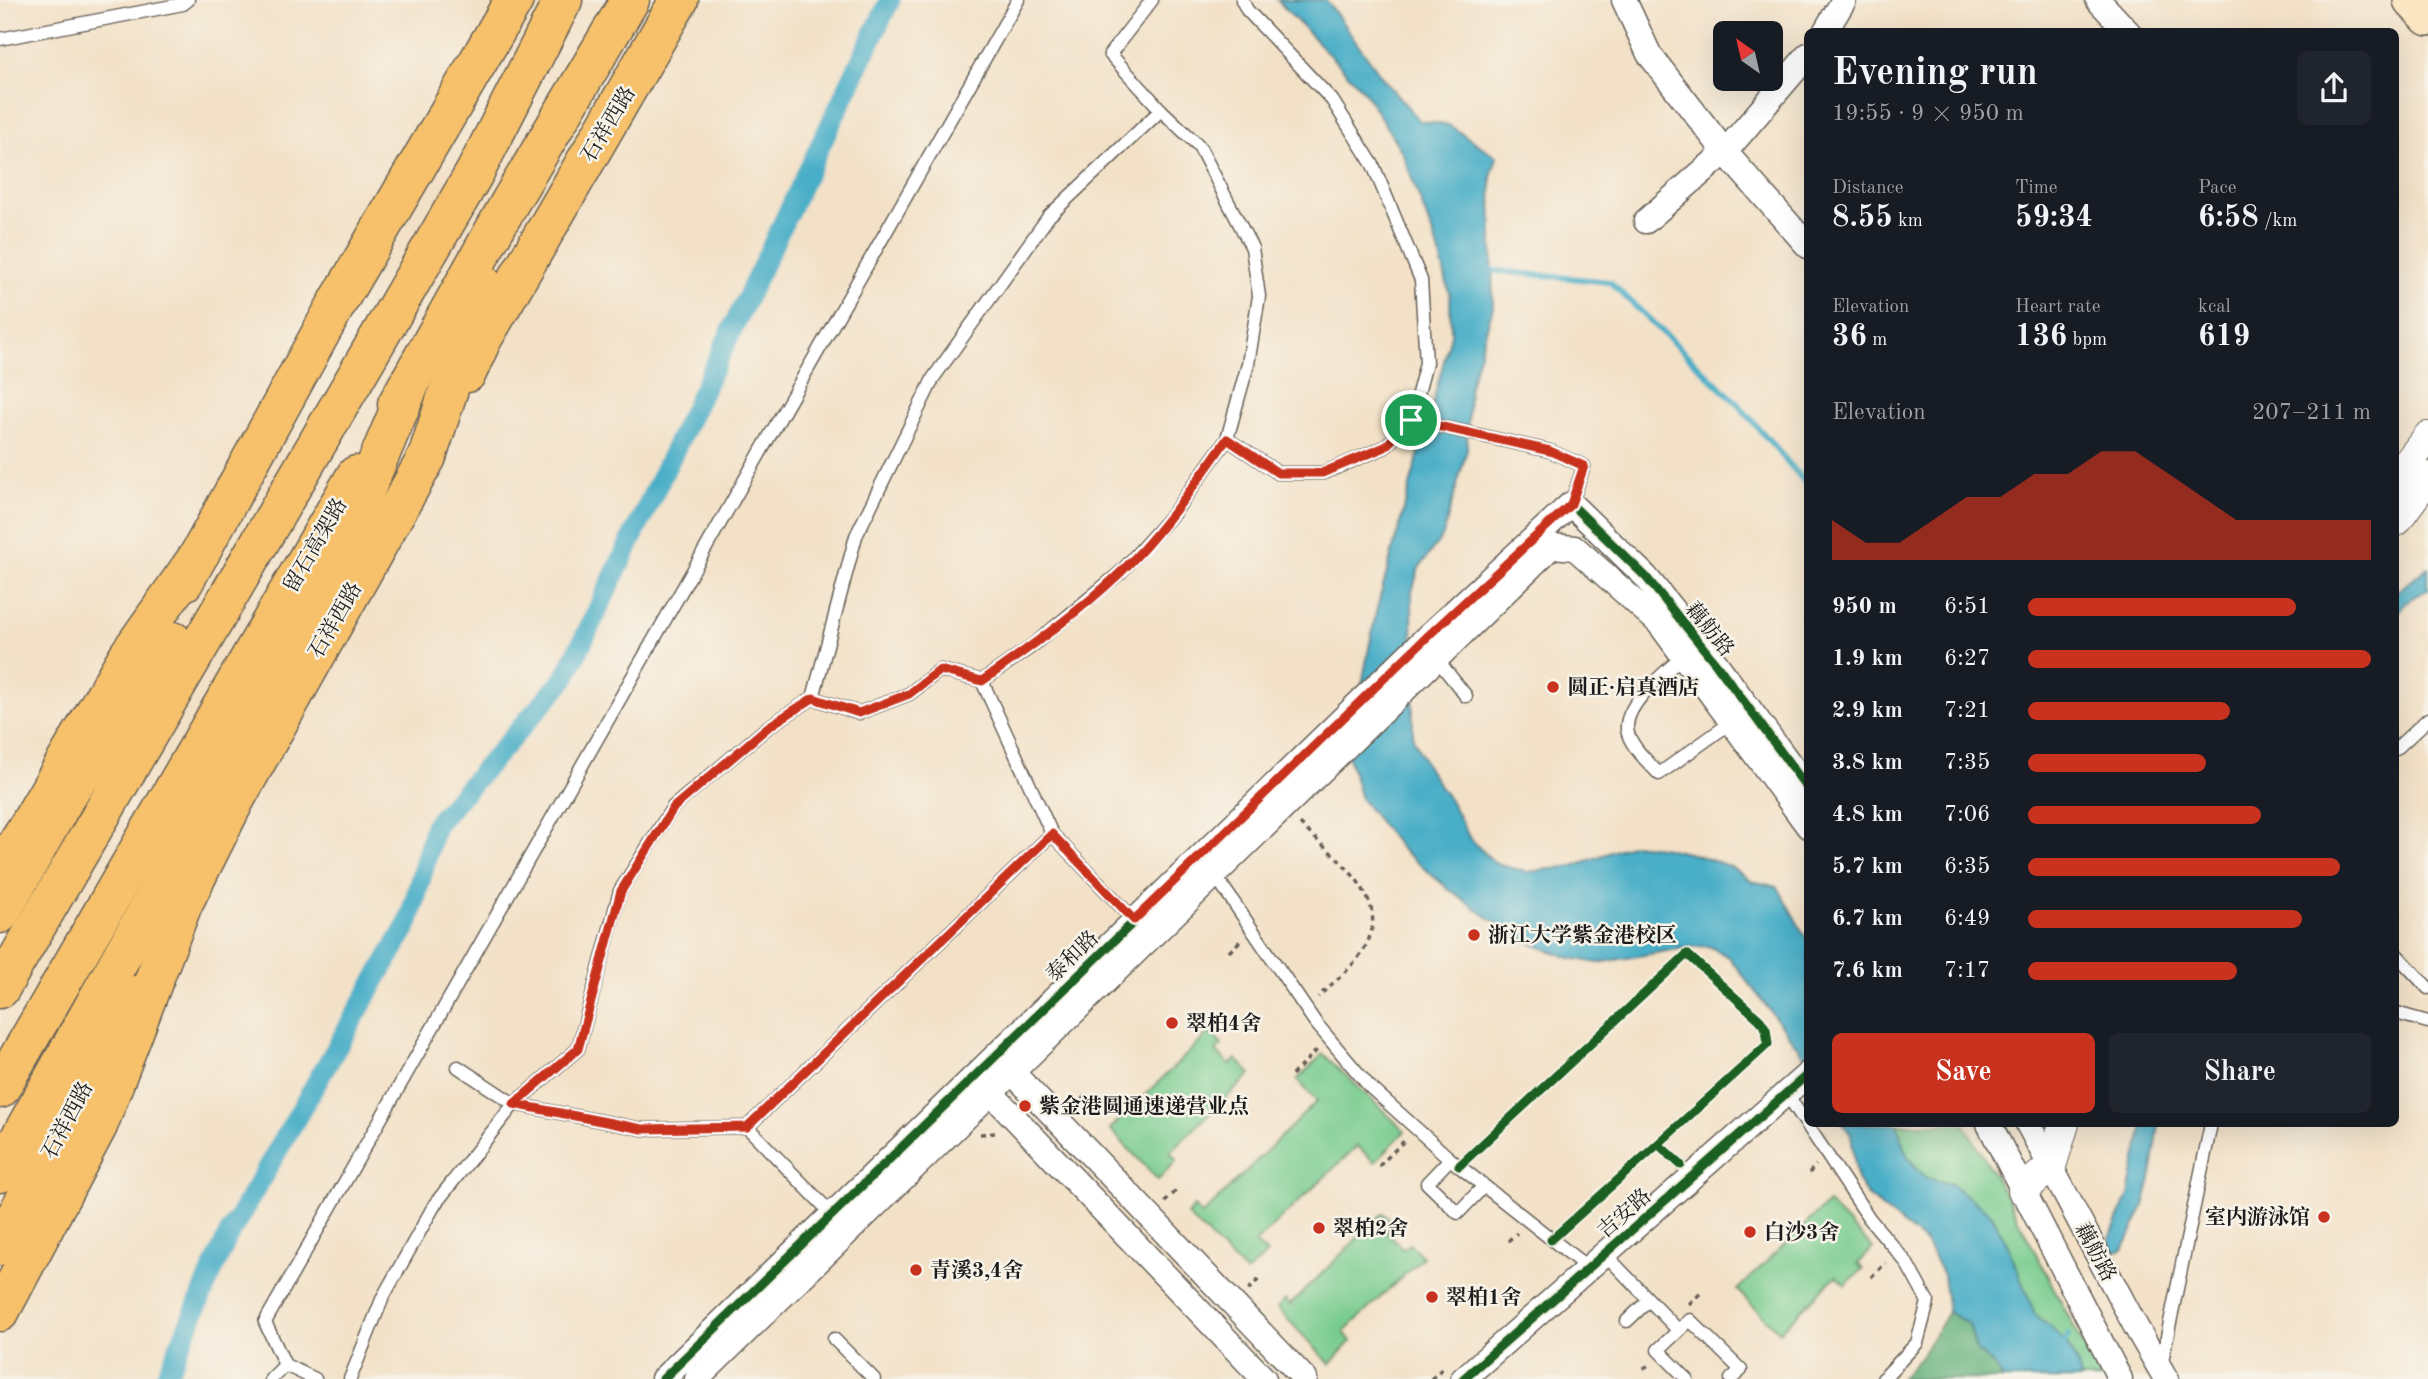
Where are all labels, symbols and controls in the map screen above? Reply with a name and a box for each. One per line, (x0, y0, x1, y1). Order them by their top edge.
north arrow (1713, 21, 1783, 91)
map controls (1713, 21, 1783, 91)
button: share (2297, 51, 2371, 125)
text: Evening run (1832, 55, 2038, 93)
street label: 石祥西路 (577, 82, 640, 166)
text: 19:55 · 9 × 950 m (1832, 102, 2024, 125)
text: Distance (1832, 179, 1904, 198)
text: Time (2015, 179, 2058, 198)
text: Pace (2198, 179, 2237, 198)
text: 8.55 (1832, 203, 1893, 233)
text: 59:34 (2015, 203, 2093, 233)
text: 6:58 (2198, 203, 2259, 233)
text: km (1893, 212, 1923, 231)
text: /km (2259, 212, 2297, 231)
text: Elevation (1832, 298, 1909, 317)
text: Heart rate (2015, 298, 2100, 317)
text: kcal (2198, 298, 2231, 317)
text: 36 (1832, 322, 1867, 352)
text: 136 (2015, 322, 2067, 352)
text: 619 (2198, 322, 2250, 352)
text: m (1867, 331, 1887, 350)
text: bpm (2067, 331, 2107, 350)
pin (1381, 390, 1441, 450)
icon: arrive (1392, 401, 1430, 439)
text: Elevation (1832, 401, 1926, 424)
text: 207–211 m (2252, 401, 2371, 424)
street label: 留石高架路 (279, 494, 352, 596)
street label: 石祥西路 (304, 578, 366, 662)
text: 950 m (1832, 595, 1897, 618)
text: 6:51 (1944, 595, 1990, 618)
street label: 藕舫路 (1681, 598, 1738, 661)
text: 1.9 km (1832, 647, 1903, 670)
text: 6:27 (1944, 647, 1990, 670)
place label: 圆正·启真酒店 (1567, 675, 1699, 699)
marker: 圆正·启真酒店 (1545, 679, 1561, 695)
text: 2.9 km (1832, 699, 1903, 722)
text: 7:21 (1944, 699, 1990, 722)
text: 3.8 km (1832, 751, 1903, 774)
text: 7:35 (1944, 751, 1990, 774)
text: 4.8 km (1832, 803, 1903, 826)
text: 7:06 (1944, 803, 1990, 826)
text: 5.7 km (1832, 855, 1903, 878)
text: 6:35 (1944, 855, 1990, 878)
text: 6.7 km (1832, 907, 1903, 930)
text: 6:49 (1944, 907, 1990, 930)
place label: 浙江大学紫金港校区 (1488, 923, 1677, 947)
street label: 泰和路 (1042, 926, 1103, 987)
marker: 浙江大学紫金港校区 (1466, 927, 1482, 943)
text: 7.6 km (1832, 959, 1903, 982)
text: 7:17 (1944, 959, 1990, 982)
place label: 翠柏4舍 (1186, 1012, 1261, 1035)
marker: 翠柏4舍 (1164, 1015, 1180, 1031)
button: Save (1832, 1033, 2095, 1113)
button: Share (2109, 1033, 2371, 1113)
street label: 石祥西路 (38, 1078, 97, 1163)
place label: 紫金港圆通速递营业点 (1039, 1094, 1249, 1118)
marker: 紫金港圆通速递营业点 (1017, 1098, 1033, 1114)
street label: 吉安路 (1593, 1184, 1656, 1243)
place label: 室内游泳馆 (2205, 1205, 2310, 1229)
marker: 室内游泳馆 (2316, 1209, 2332, 1225)
place label: 翠柏2舍 (1333, 1217, 1408, 1240)
street label: 藕舫路 (2071, 1219, 2121, 1285)
marker: 翠柏2舍 (1311, 1220, 1327, 1236)
place label: 白沙3舍 (1764, 1220, 1839, 1244)
marker: 白沙3舍 (1742, 1224, 1758, 1240)
place label: 青溪3,4舍 (930, 1259, 1023, 1282)
marker: 青溪3,4舍 (908, 1262, 924, 1278)
place label: 翠柏1舍 (1446, 1286, 1521, 1309)
marker: 翠柏1舍 (1424, 1289, 1440, 1305)

